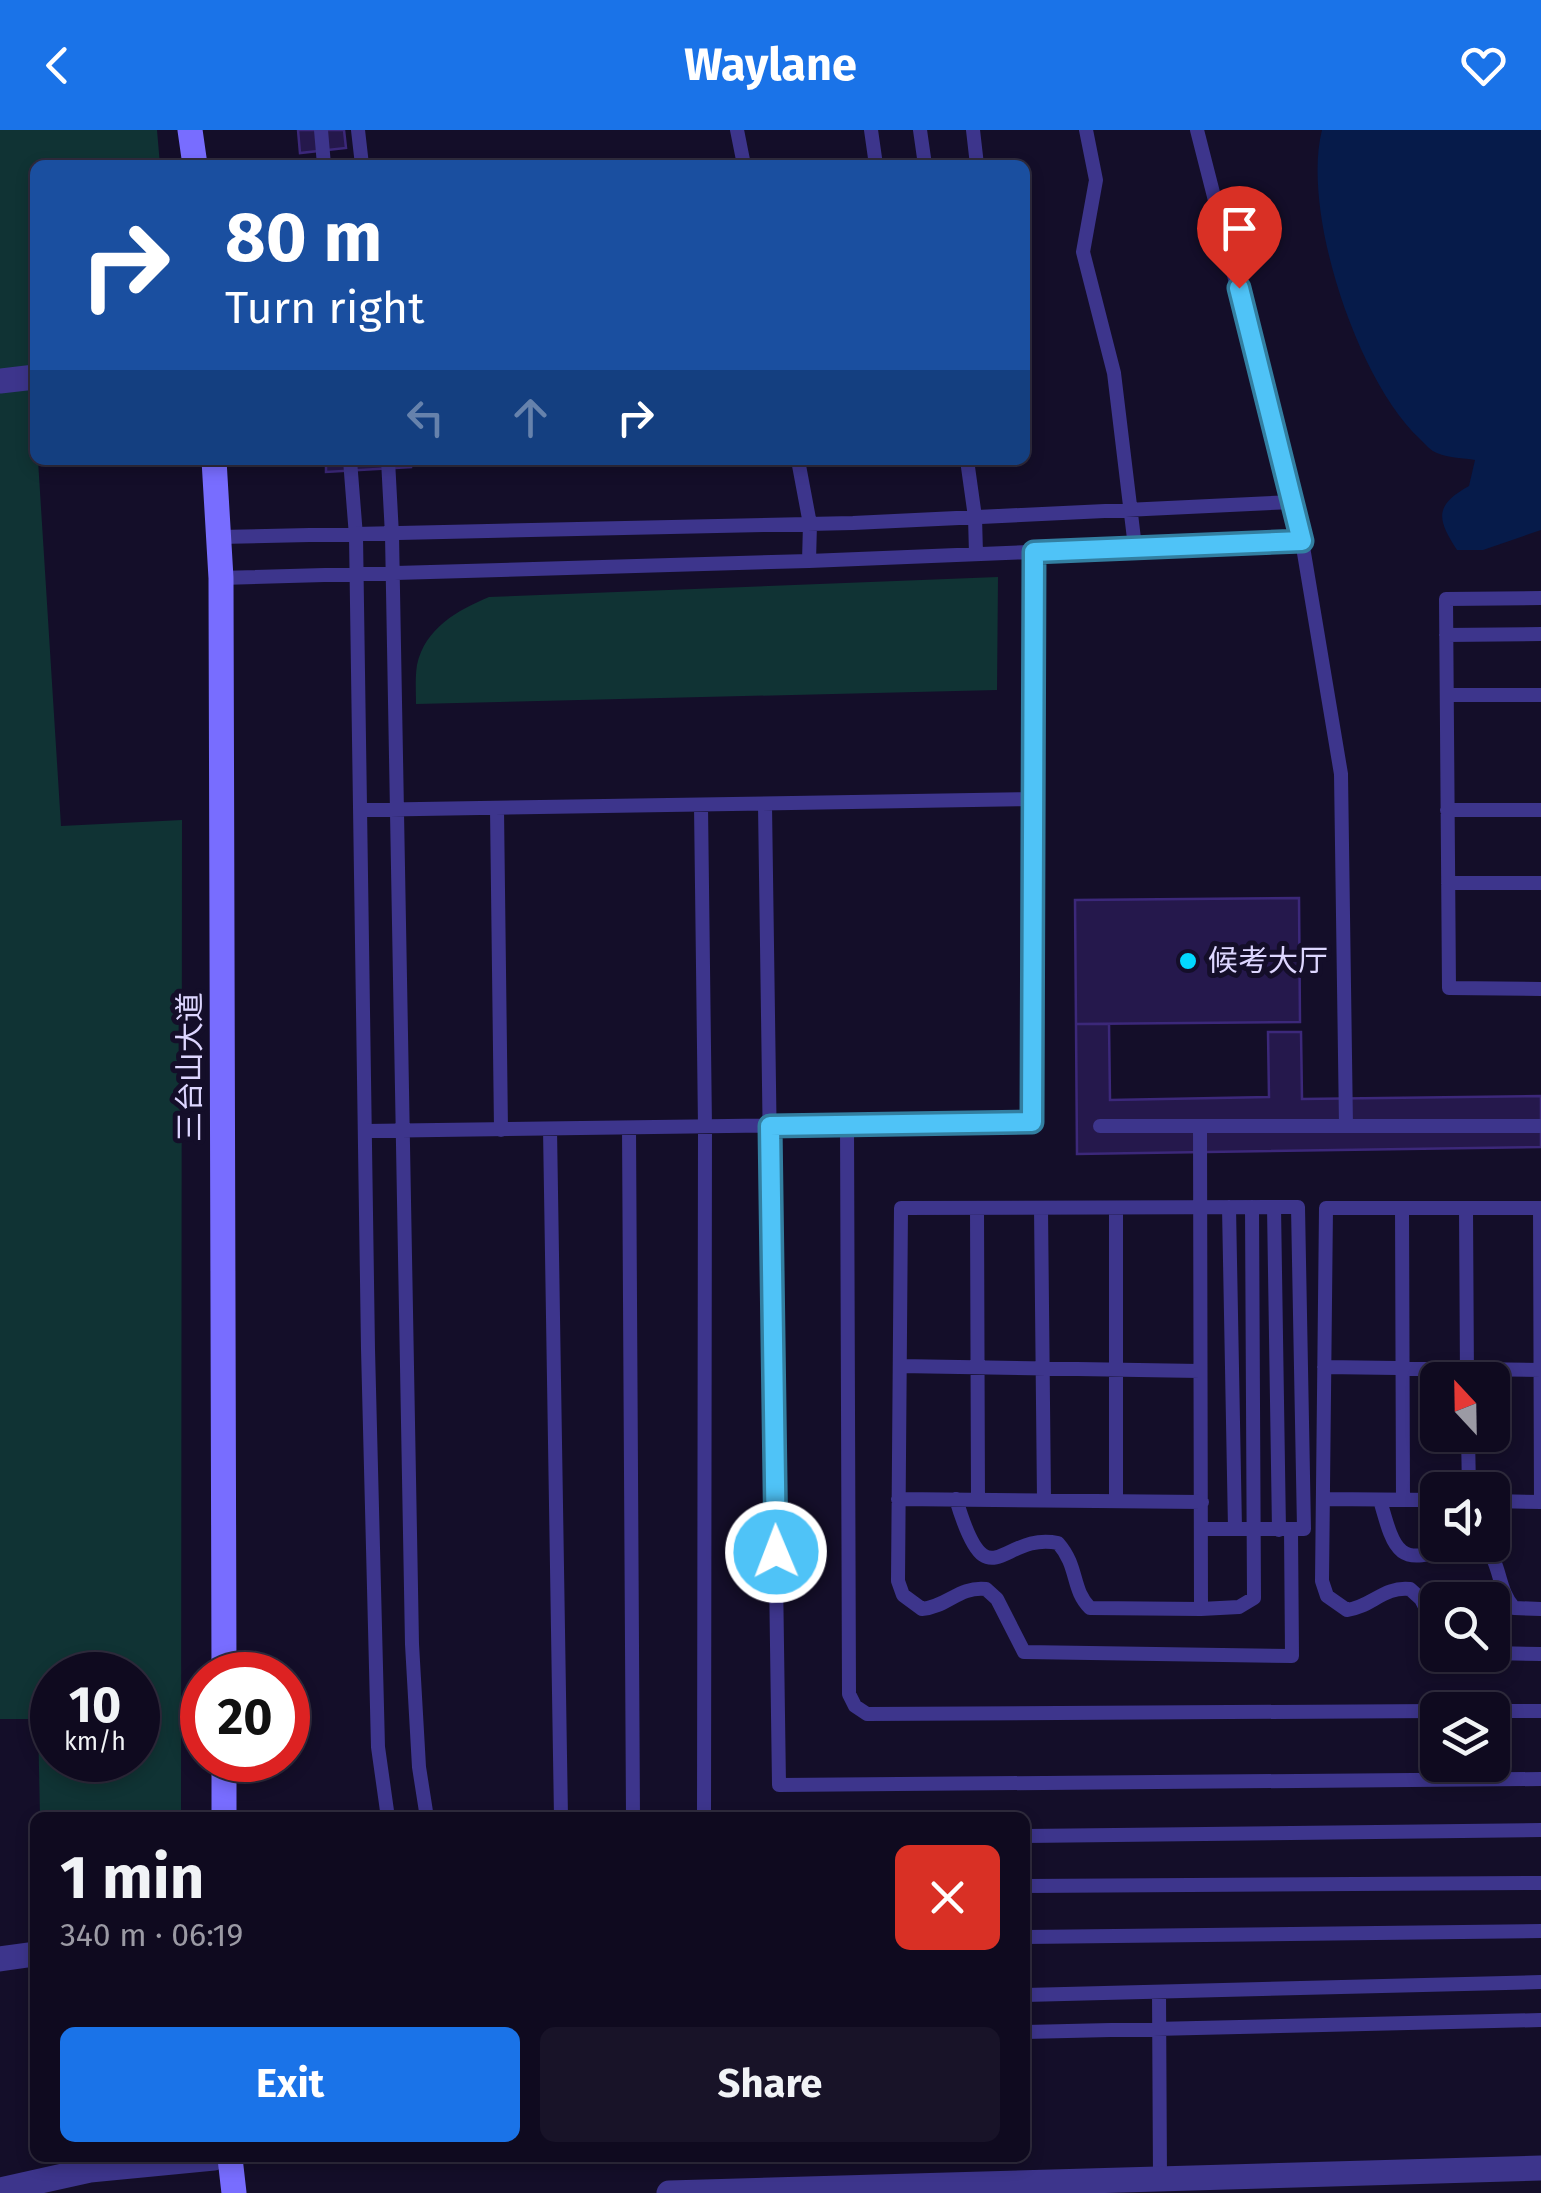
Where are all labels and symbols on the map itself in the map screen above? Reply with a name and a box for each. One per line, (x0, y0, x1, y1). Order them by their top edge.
pin (1197, 186, 1282, 289)
place label: 候考大厅 (1208, 943, 1328, 979)
marker: 候考大厅 (1177, 950, 1199, 972)
street label: 三台山大道 (172, 992, 208, 1142)
north arrow (1420, 1362, 1510, 1452)
position arrow (724, 1500, 828, 1604)
speed limit sign: 20 (180, 1652, 310, 1782)

